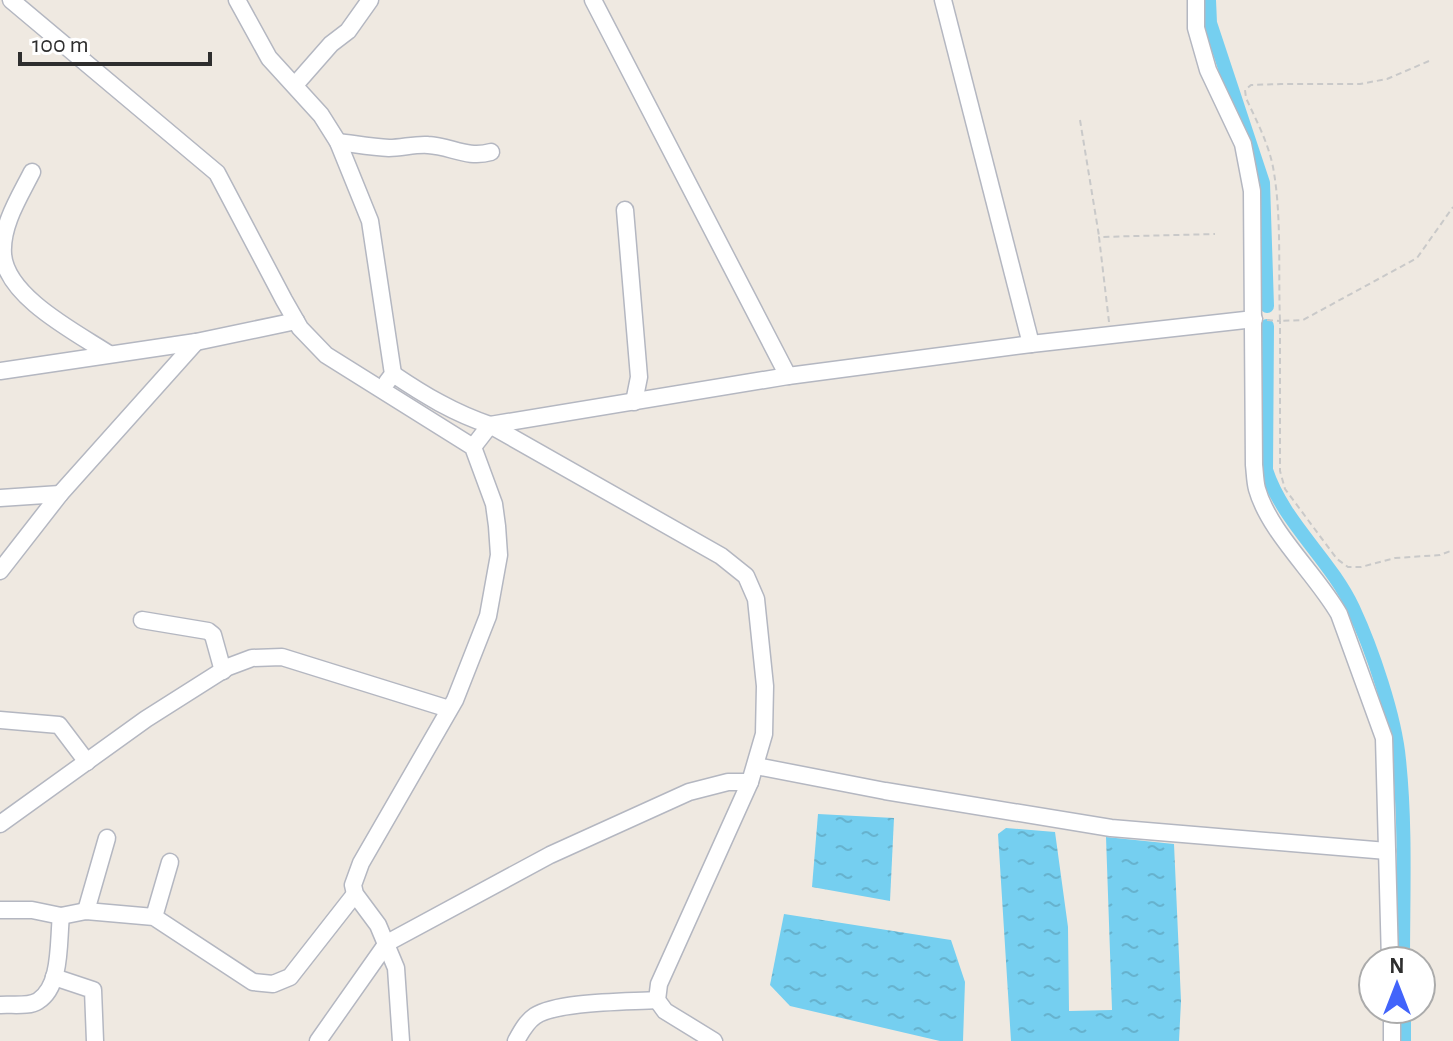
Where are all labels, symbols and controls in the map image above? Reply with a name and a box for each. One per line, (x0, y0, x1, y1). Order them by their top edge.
scale bar (20, 16, 210, 66)
text: 100 m (32, 33, 89, 57)
north arrow (1357, 945, 1437, 1025)
text: N (1389, 955, 1405, 977)

